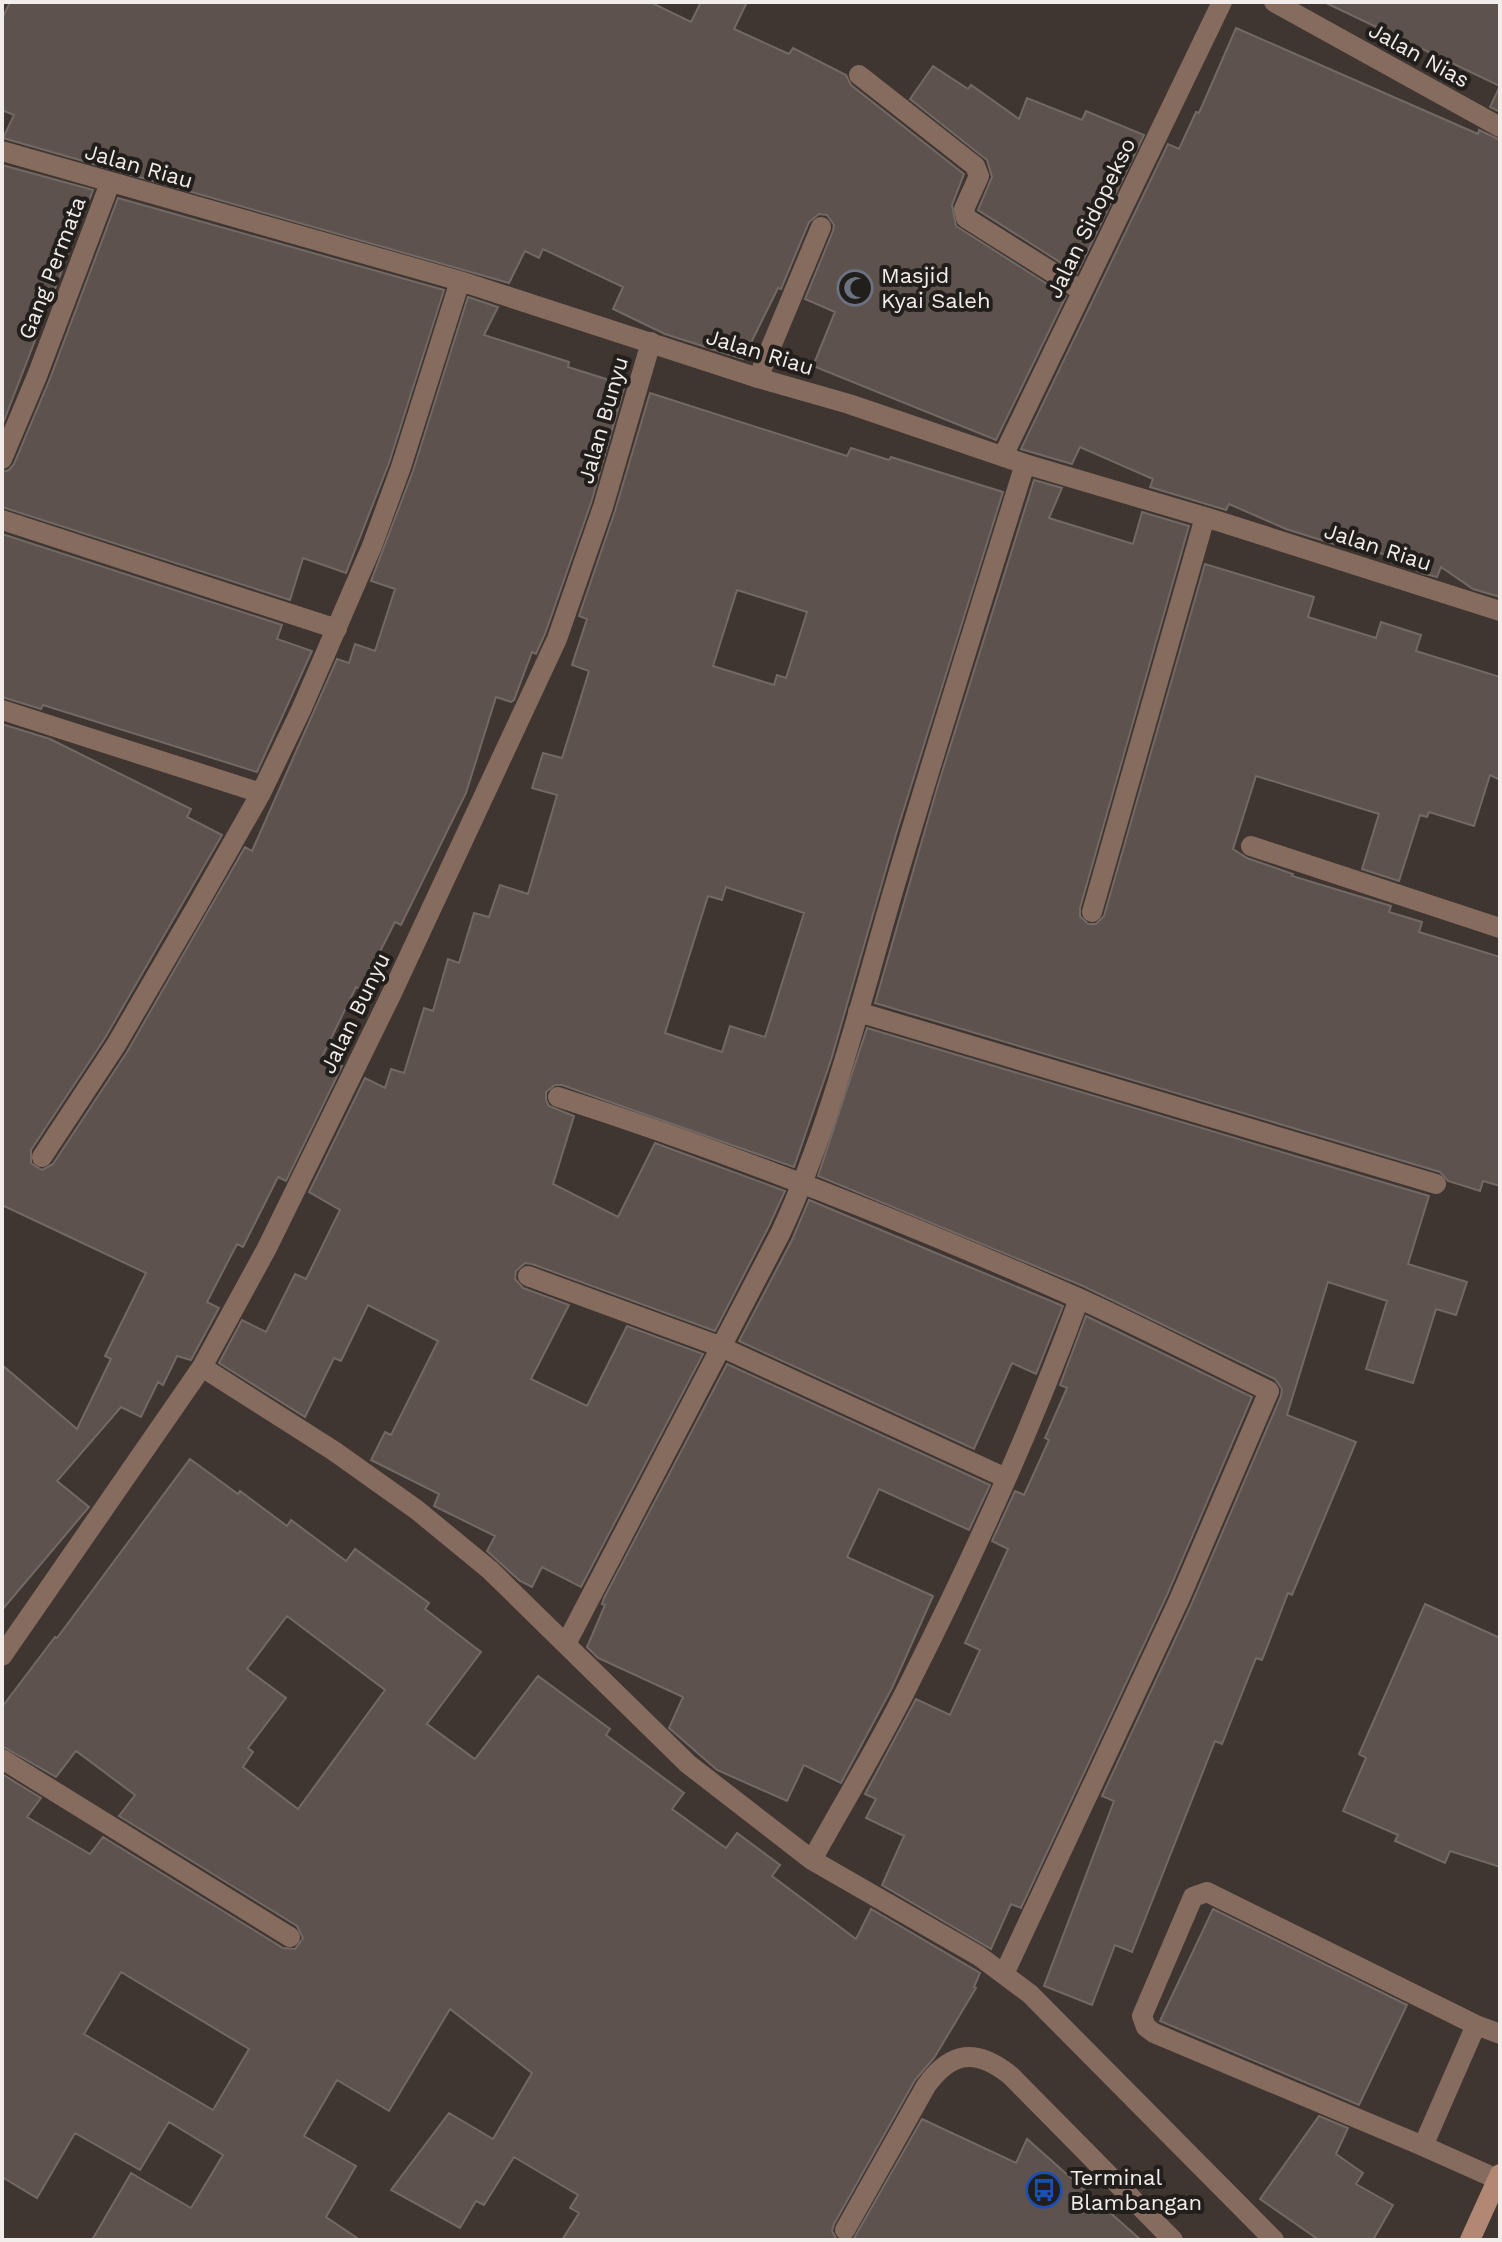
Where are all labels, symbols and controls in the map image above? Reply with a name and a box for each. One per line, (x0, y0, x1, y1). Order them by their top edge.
street label: Jalan Nias (1364, 17, 1474, 93)
street label: Jalan Sidopekso (1041, 134, 1141, 302)
street label: Jalan Riau (82, 139, 196, 193)
street label: Gang Permata (13, 193, 91, 343)
place label: Masjid Kyai Saleh (881, 263, 991, 313)
mosque icon: Masjid Kyai Saleh (836, 269, 874, 307)
street label: Jalan Riau (703, 324, 817, 380)
street label: Jalan Bunyu (573, 354, 633, 486)
street label: Jalan Riau (1321, 518, 1435, 576)
street label: Jalan Bunyu (315, 949, 395, 1077)
place label: Terminal Blambangan (1070, 2165, 1202, 2215)
bus stop icon: Terminal Blambangan (1025, 2171, 1063, 2209)

